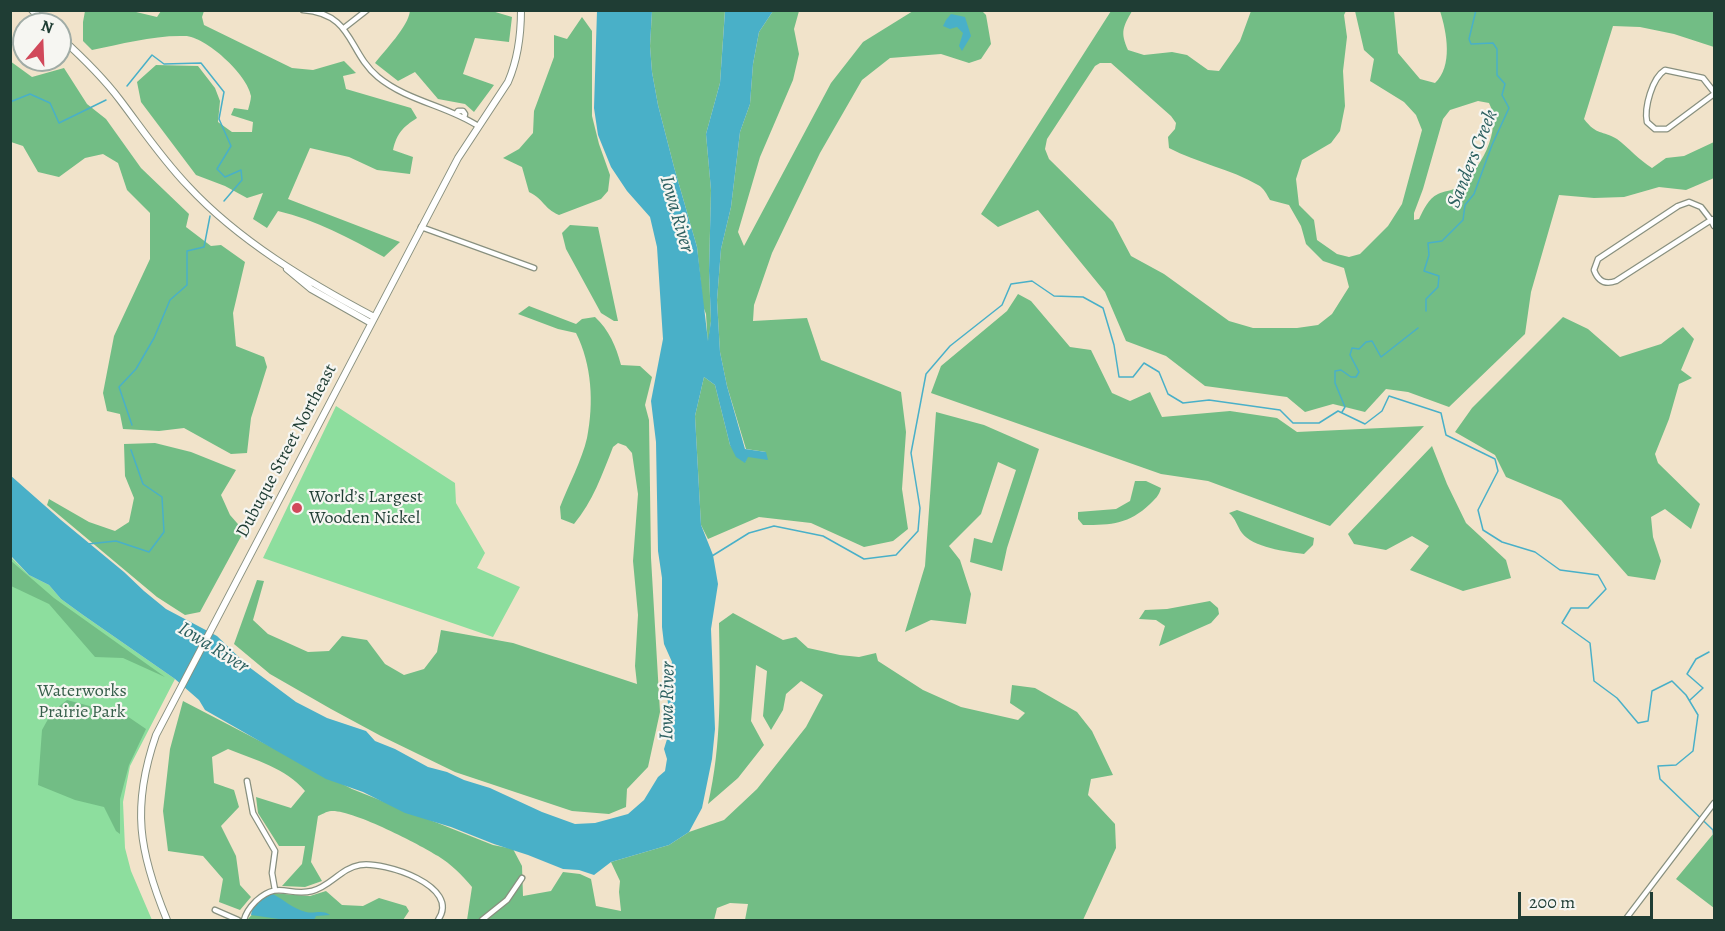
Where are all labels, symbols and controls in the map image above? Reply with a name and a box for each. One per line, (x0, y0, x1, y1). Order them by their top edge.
north arrow (12, 12, 72, 72)
text: N (38, 15, 56, 39)
water label: Sanders Creek (1442, 106, 1504, 212)
water label: Iowa River (654, 173, 698, 255)
street label: Dubuque Street Northeast (232, 361, 342, 541)
place label: World’s Largest Wooden Nickel (309, 487, 423, 530)
marker: World’s Largest Wooden Nickel (290, 501, 304, 515)
water label: Iowa River (173, 617, 253, 679)
water label: Iowa River (655, 662, 681, 740)
park label: Waterworks Prairie Park (37, 681, 127, 724)
scale bar (1521, 880, 1656, 918)
text: 200 m (1529, 890, 1575, 914)

